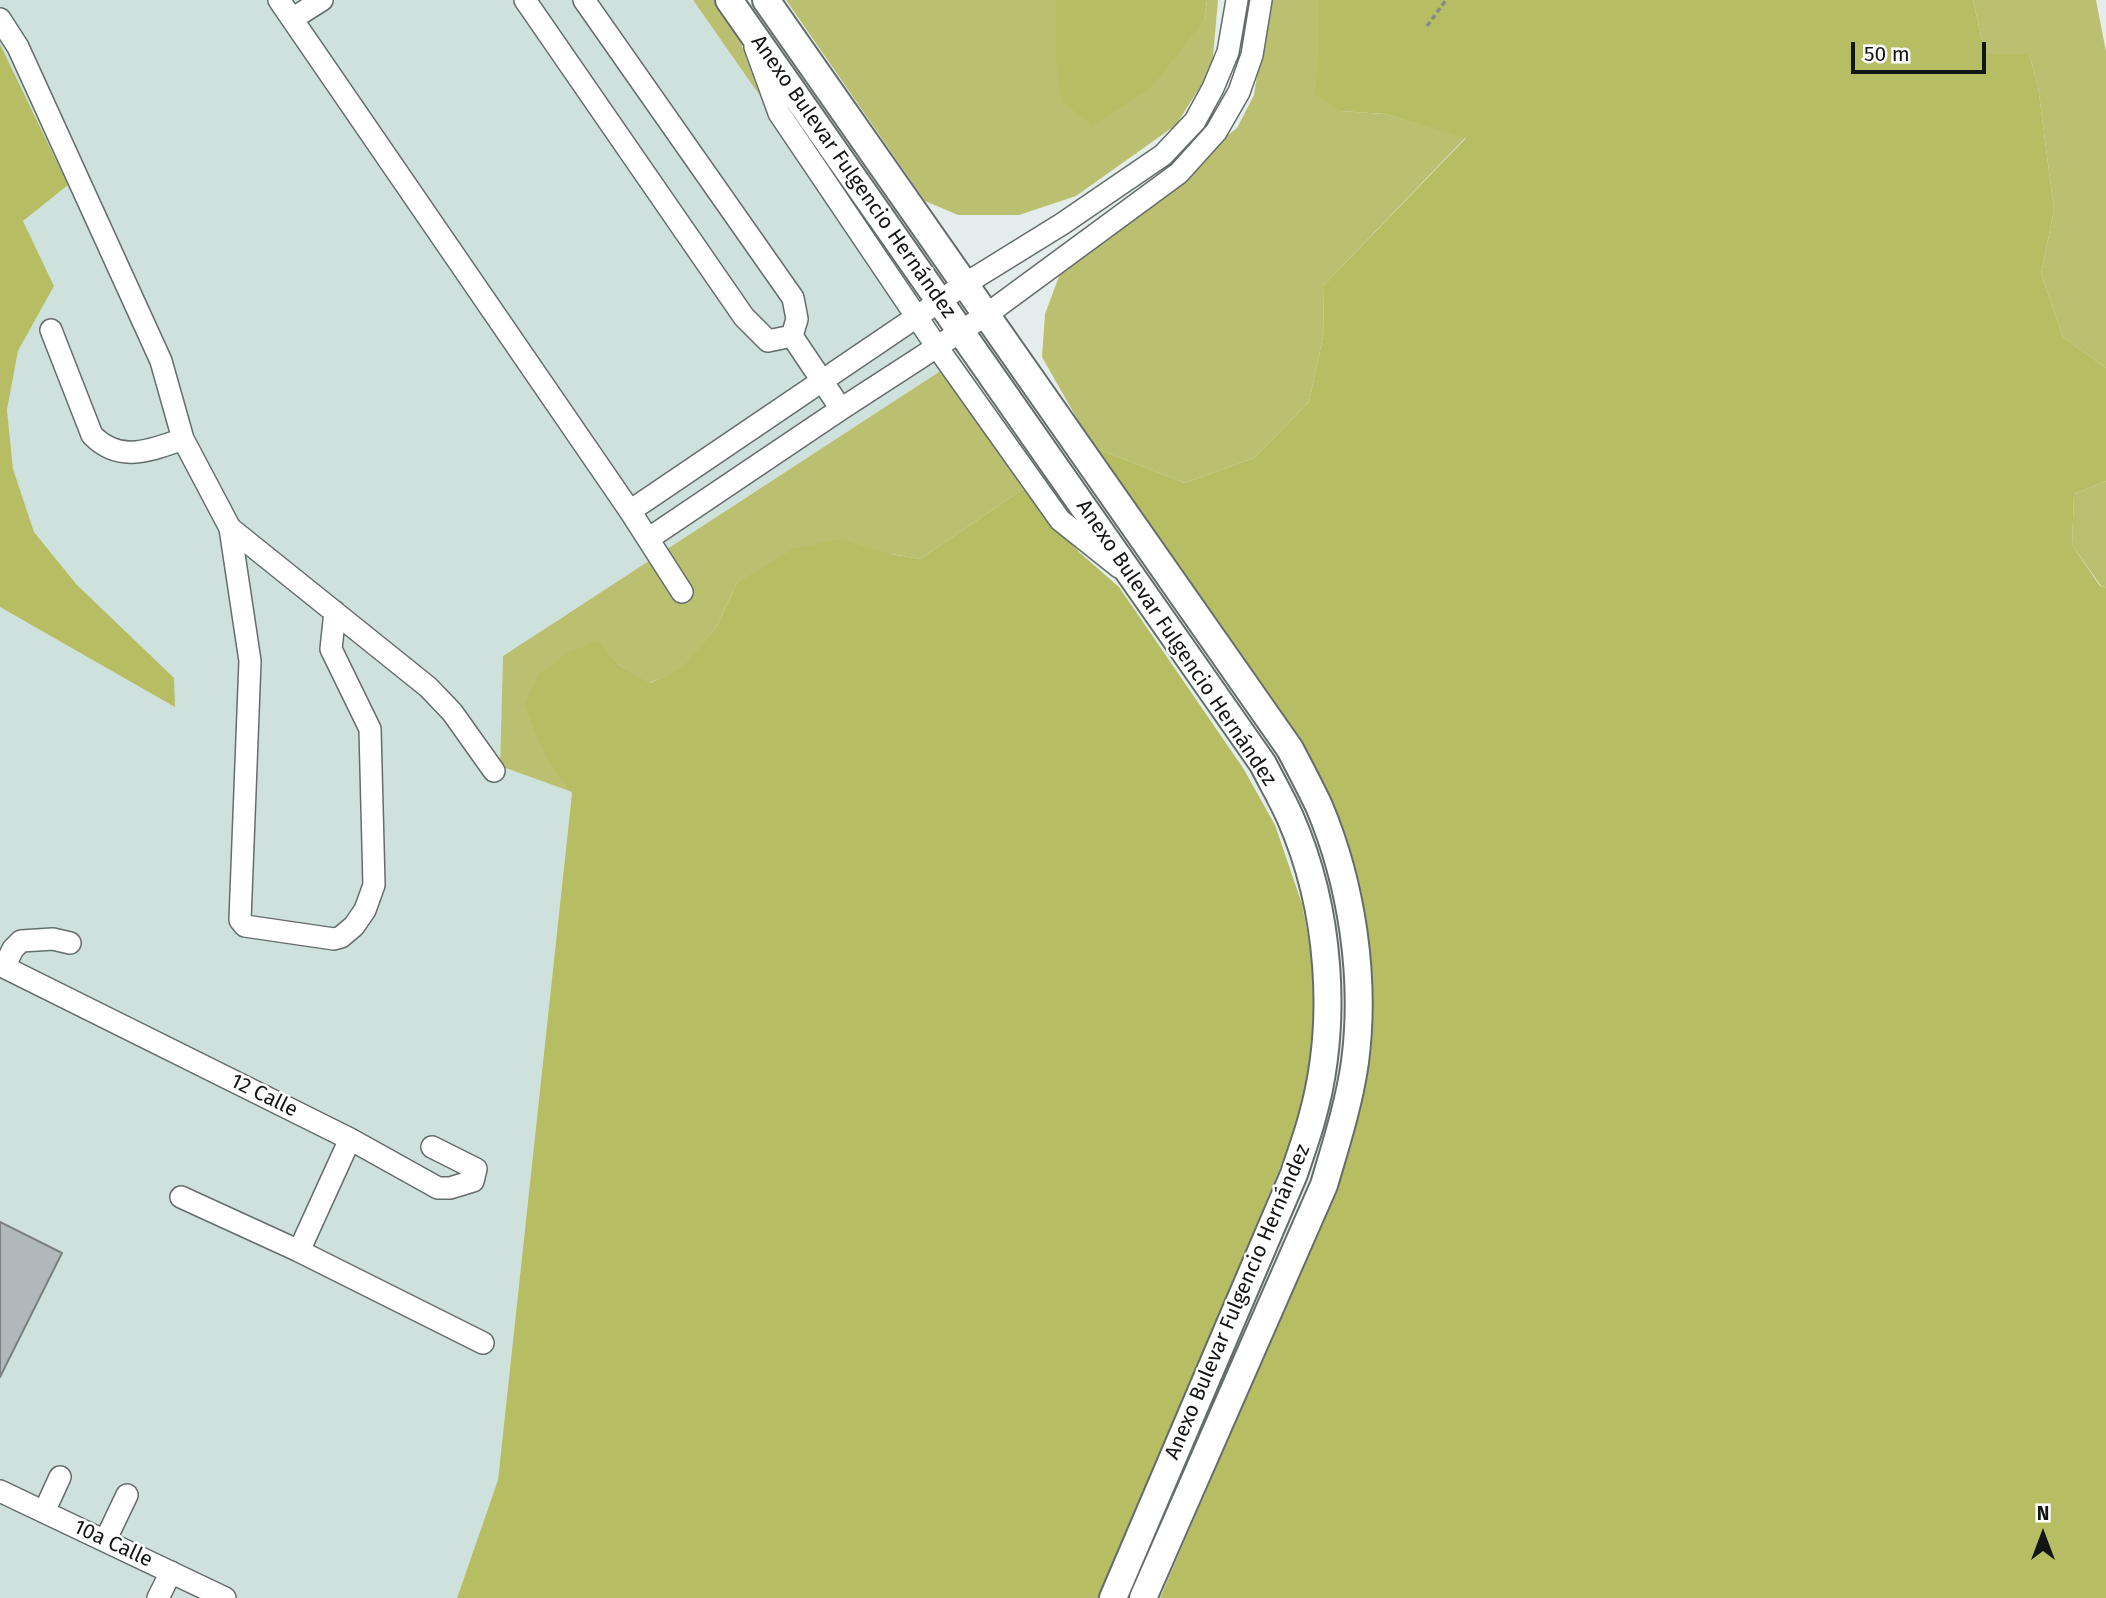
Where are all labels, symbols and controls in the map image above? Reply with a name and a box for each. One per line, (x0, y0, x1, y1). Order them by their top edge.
scale bar (1854, 28, 1989, 72)
street label: Anexo Bulevar Fulgencio Hernández (745, 31, 961, 323)
text: 50 m (1864, 41, 1910, 67)
street label: Anexo Bulevar Fulgencio Hernández (1071, 495, 1281, 791)
street label: 12 Calle (226, 1069, 302, 1123)
street label: Anexo Bulevar Fulgencio Hernández (1160, 1141, 1316, 1463)
north arrow (2008, 1500, 2078, 1570)
text: N (2037, 1502, 2049, 1525)
street label: 10a Calle (70, 1515, 156, 1573)

